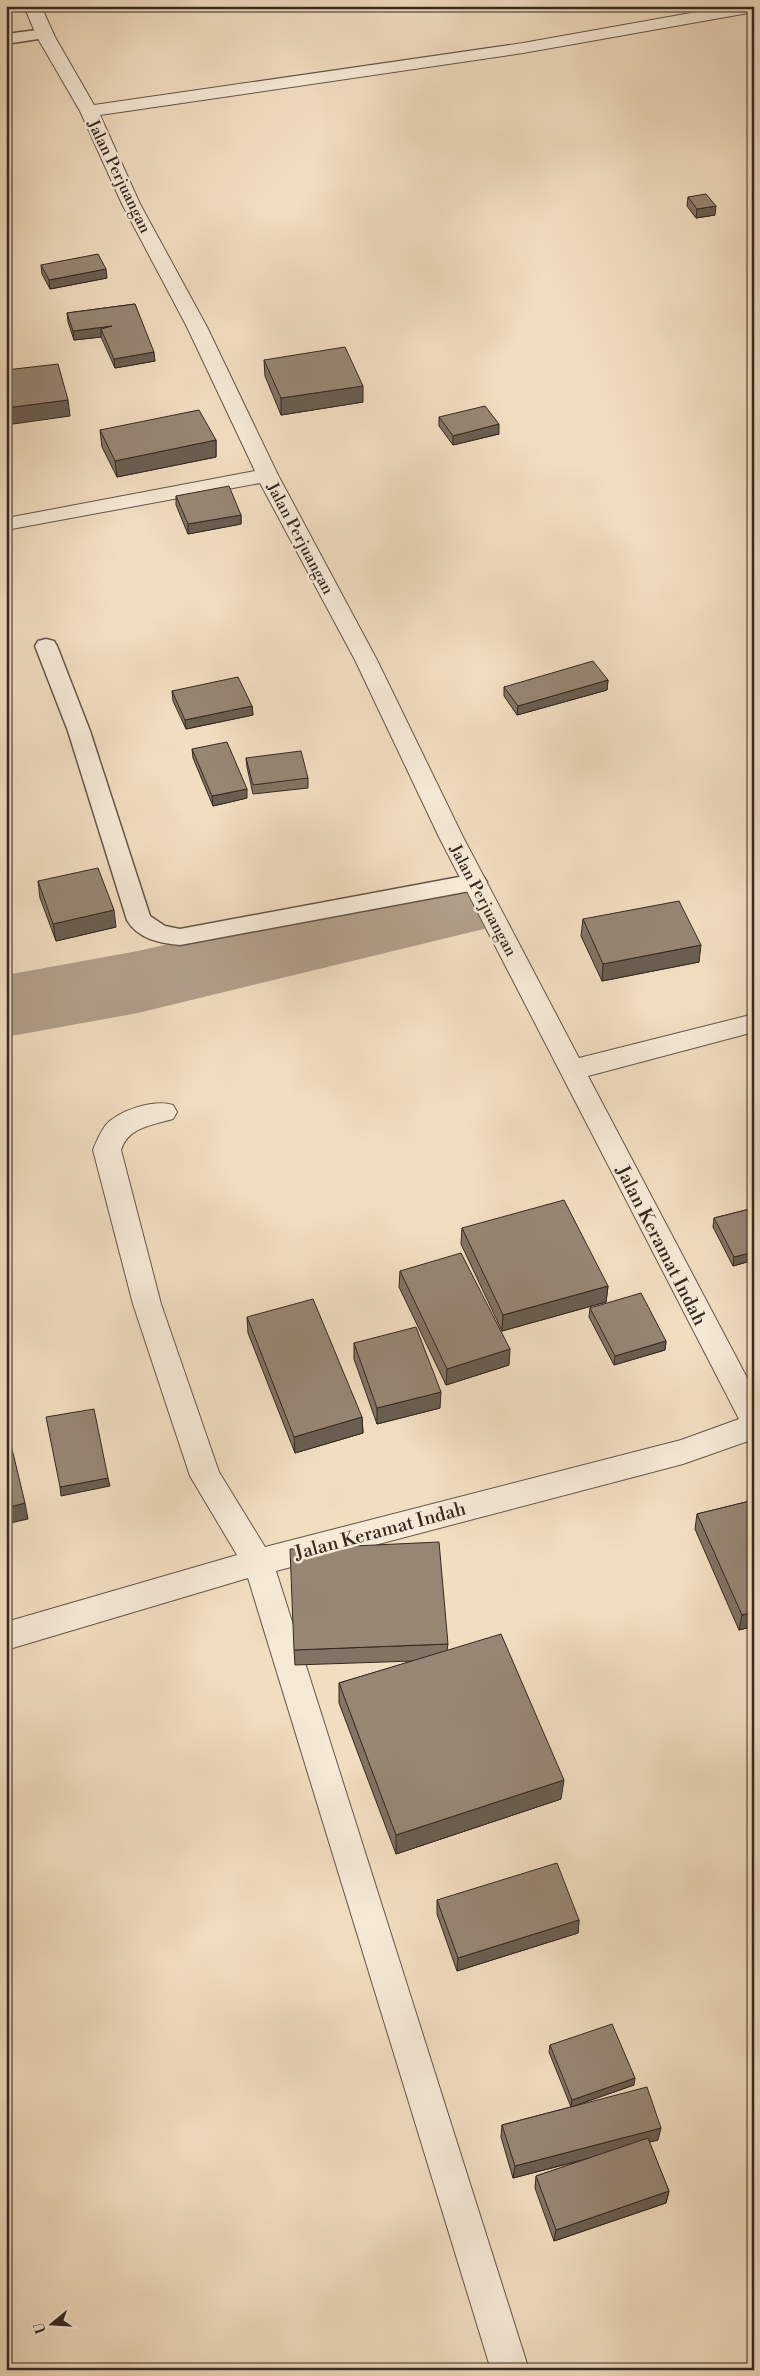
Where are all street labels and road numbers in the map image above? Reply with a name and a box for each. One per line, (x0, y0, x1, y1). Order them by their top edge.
street label: Jalan Perjuangan (83, 116, 155, 237)
street label: Jalan Perjuangan (262, 478, 338, 598)
street label: Jalan Perjuangan (445, 840, 521, 960)
street label: Jalan Keramat Indah (610, 1161, 712, 1329)
street label: Jalan Keramat Indah (291, 1497, 469, 1566)

